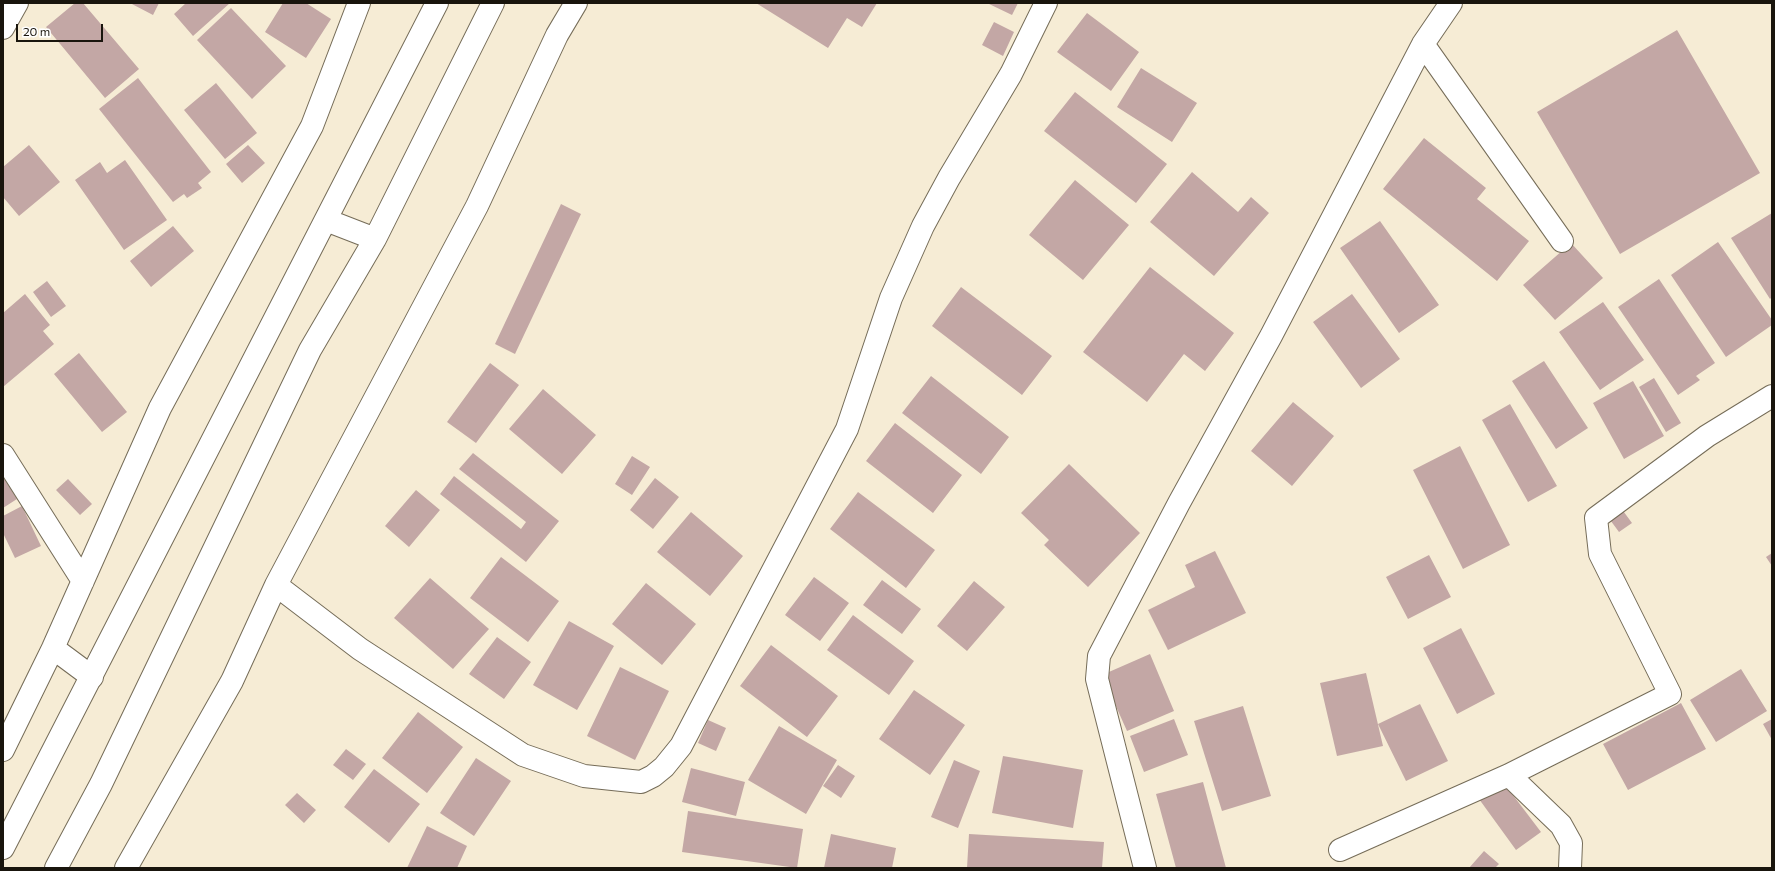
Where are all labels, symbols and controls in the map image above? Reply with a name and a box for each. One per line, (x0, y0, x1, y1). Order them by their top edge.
scale bar (18, 16, 105, 42)
text: 20 m (23, 24, 50, 38)

